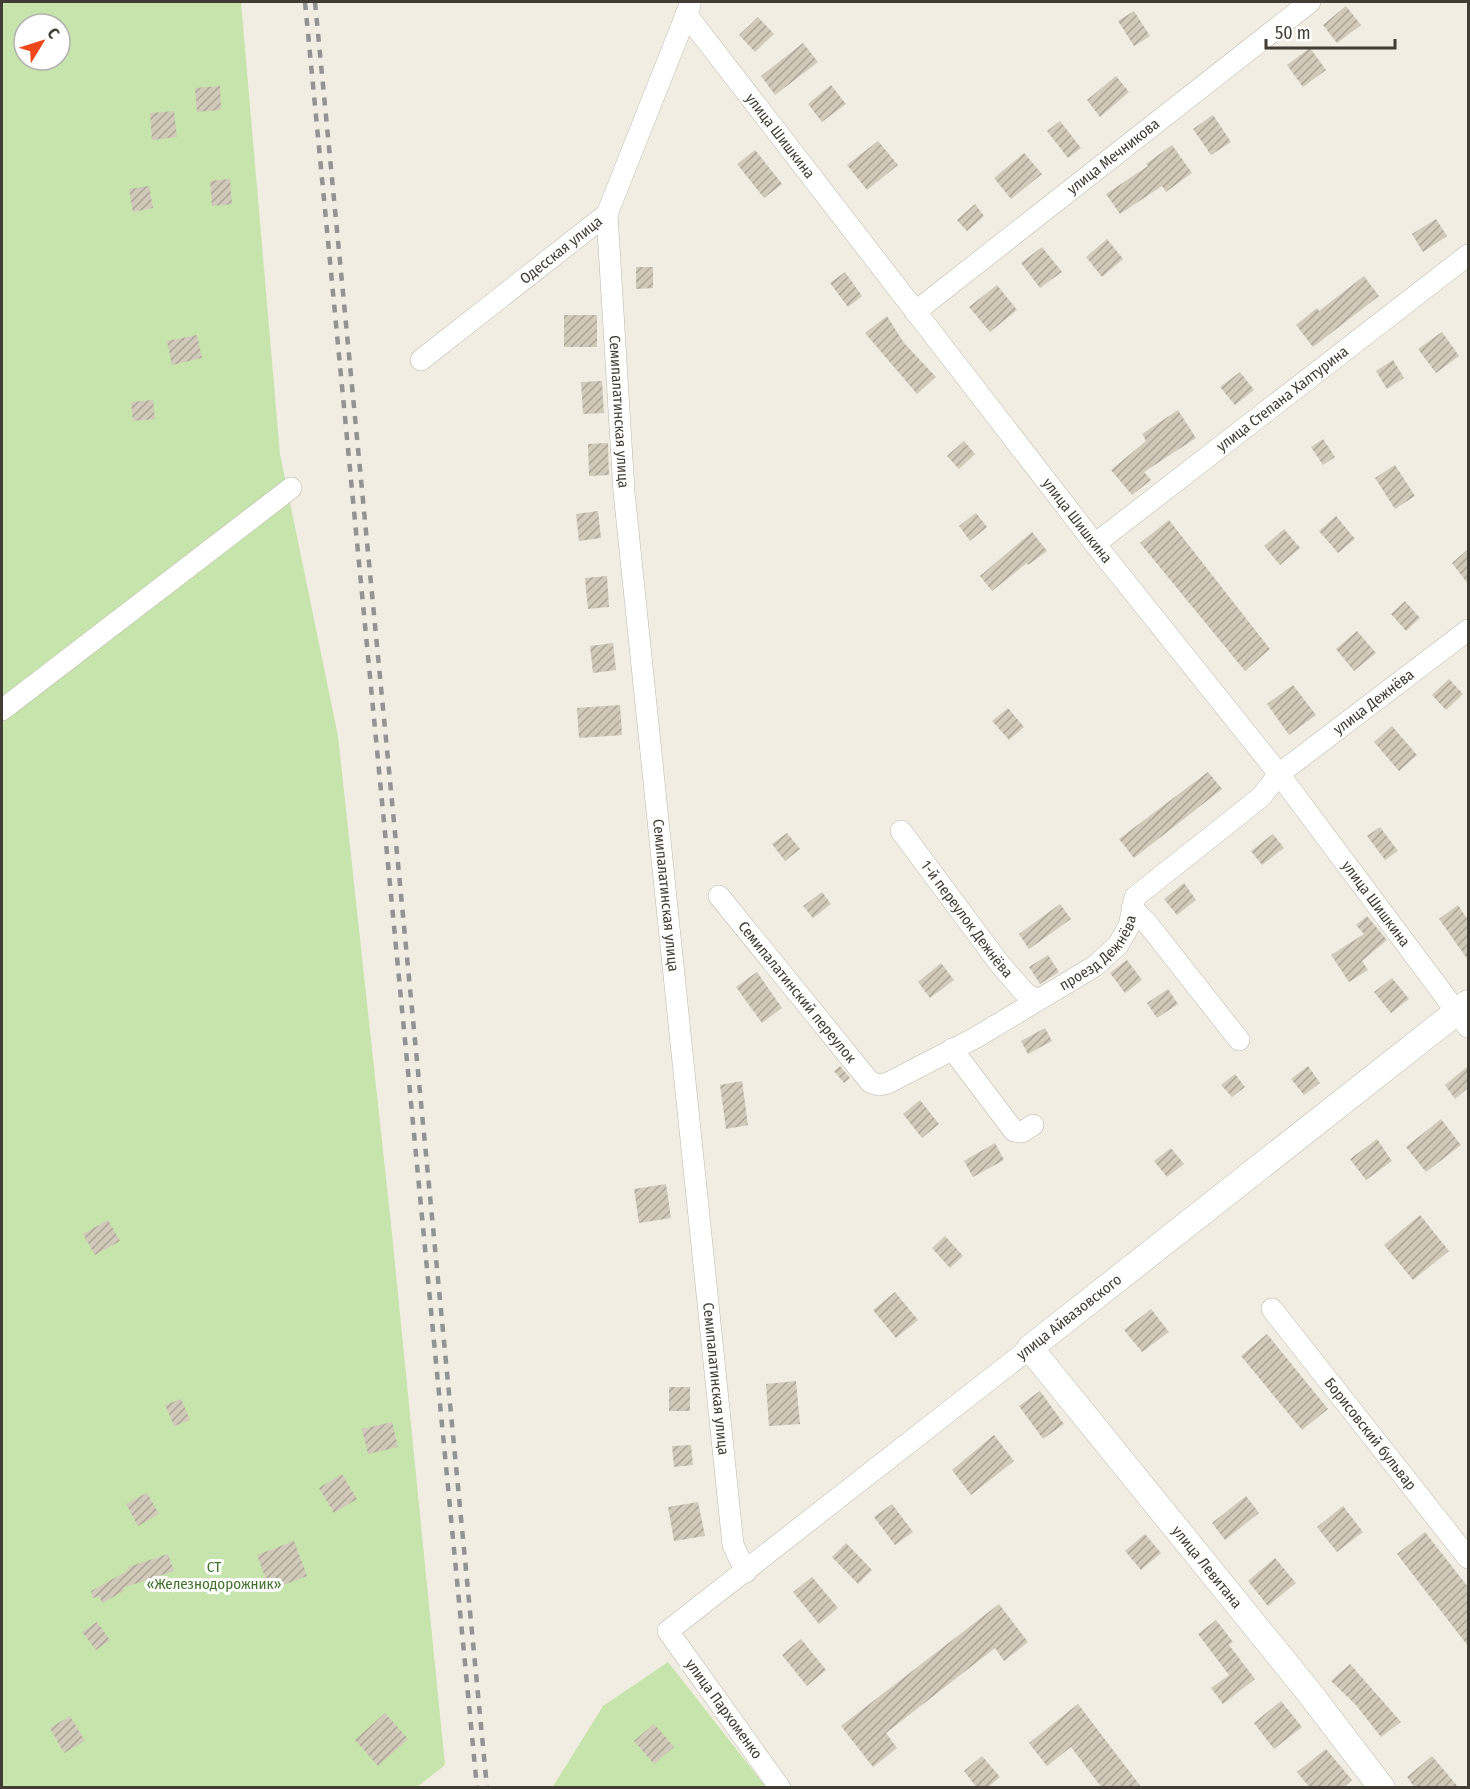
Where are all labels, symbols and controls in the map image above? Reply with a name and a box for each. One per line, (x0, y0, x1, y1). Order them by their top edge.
north arrow (12, 12, 72, 72)
scale bar (1266, 12, 1395, 50)
text: 50 m (1275, 22, 1311, 44)
text: С (43, 24, 64, 43)
street label: улица Шишкина (742, 90, 819, 182)
street label: улица Мечникова (1064, 115, 1163, 198)
street label: Одесская улица (516, 212, 606, 288)
street label: Семипалатинская улица (605, 335, 633, 489)
street label: улица Степана Халтурина (1213, 342, 1352, 456)
street label: улица Шишкина (1038, 474, 1116, 567)
street label: улица Дежнёва (1330, 665, 1418, 738)
street label: Семипалатинская улица (649, 818, 683, 973)
street label: 1-й переулок Дежнёва (917, 857, 1017, 981)
street label: улица Шишкина (1338, 857, 1414, 950)
street label: проезд Дежнёва (1056, 914, 1140, 994)
street label: Семипалатинский переулок (734, 918, 860, 1067)
street label: улица Айвазовского (1013, 1270, 1125, 1364)
street label: Семипалатинская улица (699, 1302, 733, 1456)
street label: Борисовский бульвар (1321, 1374, 1420, 1494)
street label: улица Левитана (1168, 1522, 1246, 1612)
park label: СТ «Железнодорожник» (146, 1558, 282, 1593)
street label: улица Пархоменко (682, 1656, 766, 1763)

